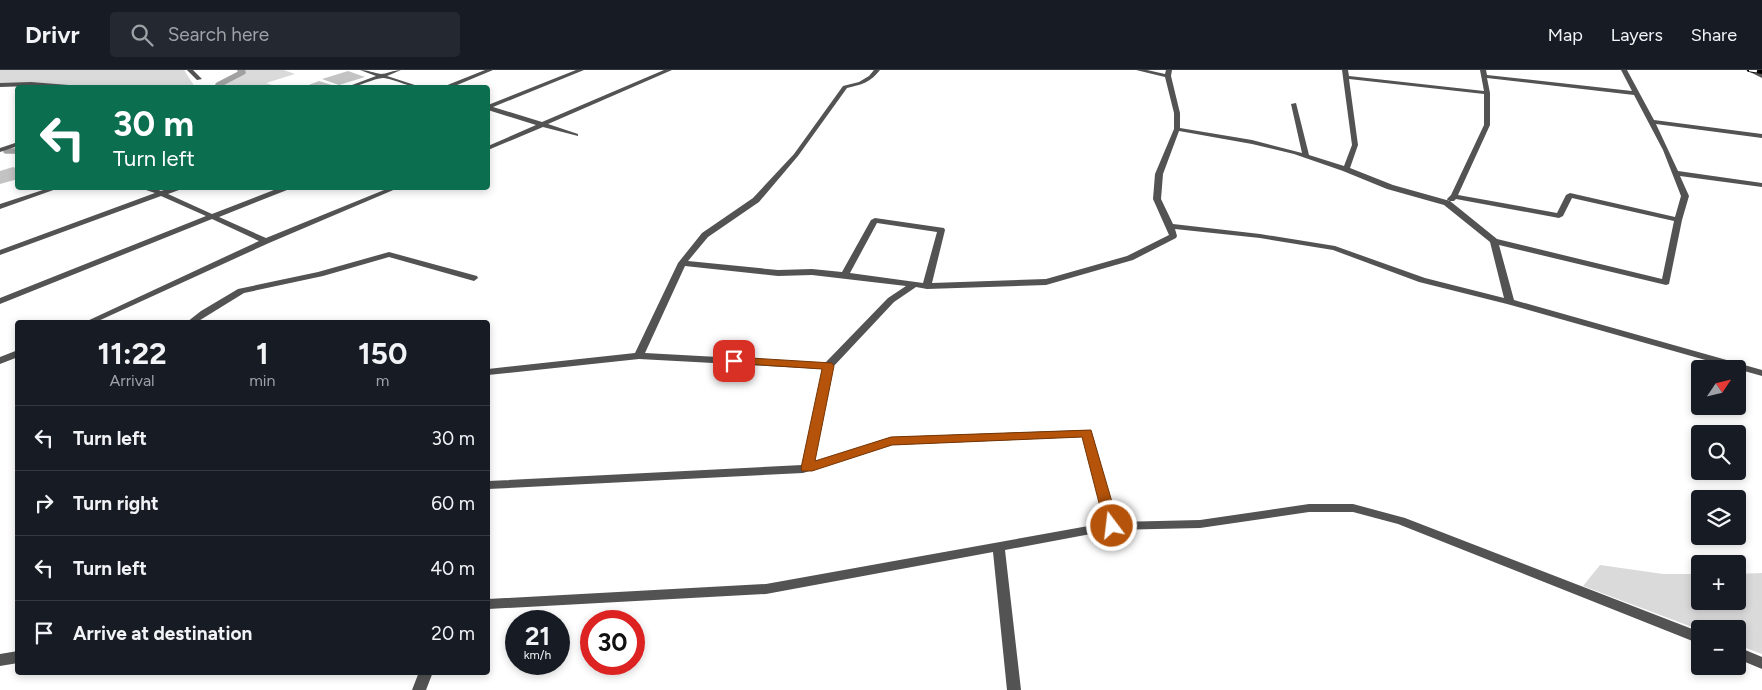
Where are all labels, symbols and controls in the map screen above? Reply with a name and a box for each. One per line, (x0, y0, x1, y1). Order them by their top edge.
search box (110, 12, 460, 57)
text: Drivr (25, 20, 80, 49)
icon: search (128, 21, 156, 49)
text: Search here (168, 23, 269, 46)
text: Map (1548, 24, 1583, 46)
text: Layers (1611, 24, 1663, 46)
text: Share (1691, 24, 1737, 46)
text: 30 m (113, 103, 194, 145)
icon: left (30, 105, 95, 170)
text: Turn left (113, 145, 195, 172)
text: 11:22 (98, 335, 167, 372)
text: 1 (256, 335, 269, 372)
text: 150 (358, 335, 407, 372)
pin (713, 340, 755, 382)
icon: arrive (720, 347, 748, 375)
north arrow (1691, 360, 1746, 415)
map controls (1691, 360, 1746, 675)
text: Arrival (109, 371, 155, 390)
text: min (249, 371, 275, 390)
text: m (376, 371, 389, 390)
icon: left (30, 424, 58, 452)
button: search (1691, 425, 1746, 480)
text: Turn left (73, 427, 147, 450)
text: 30 m (432, 427, 475, 450)
icon: right (30, 489, 58, 517)
button: layers (1691, 490, 1746, 545)
text: Turn right (73, 492, 159, 515)
text: 60 m (431, 492, 475, 515)
position arrow (1085, 499, 1137, 551)
icon: left (30, 554, 58, 582)
button: + (1691, 555, 1746, 610)
text: Turn left (73, 557, 147, 580)
text: 40 m (430, 557, 475, 580)
speed limit sign: 30 (580, 610, 645, 675)
icon: arrive (30, 619, 58, 647)
button: − (1691, 620, 1746, 675)
text: 21 (525, 621, 550, 651)
text: Arrive at destination (73, 622, 252, 645)
text: 20 m (431, 622, 475, 645)
text: km/h (524, 648, 551, 662)

